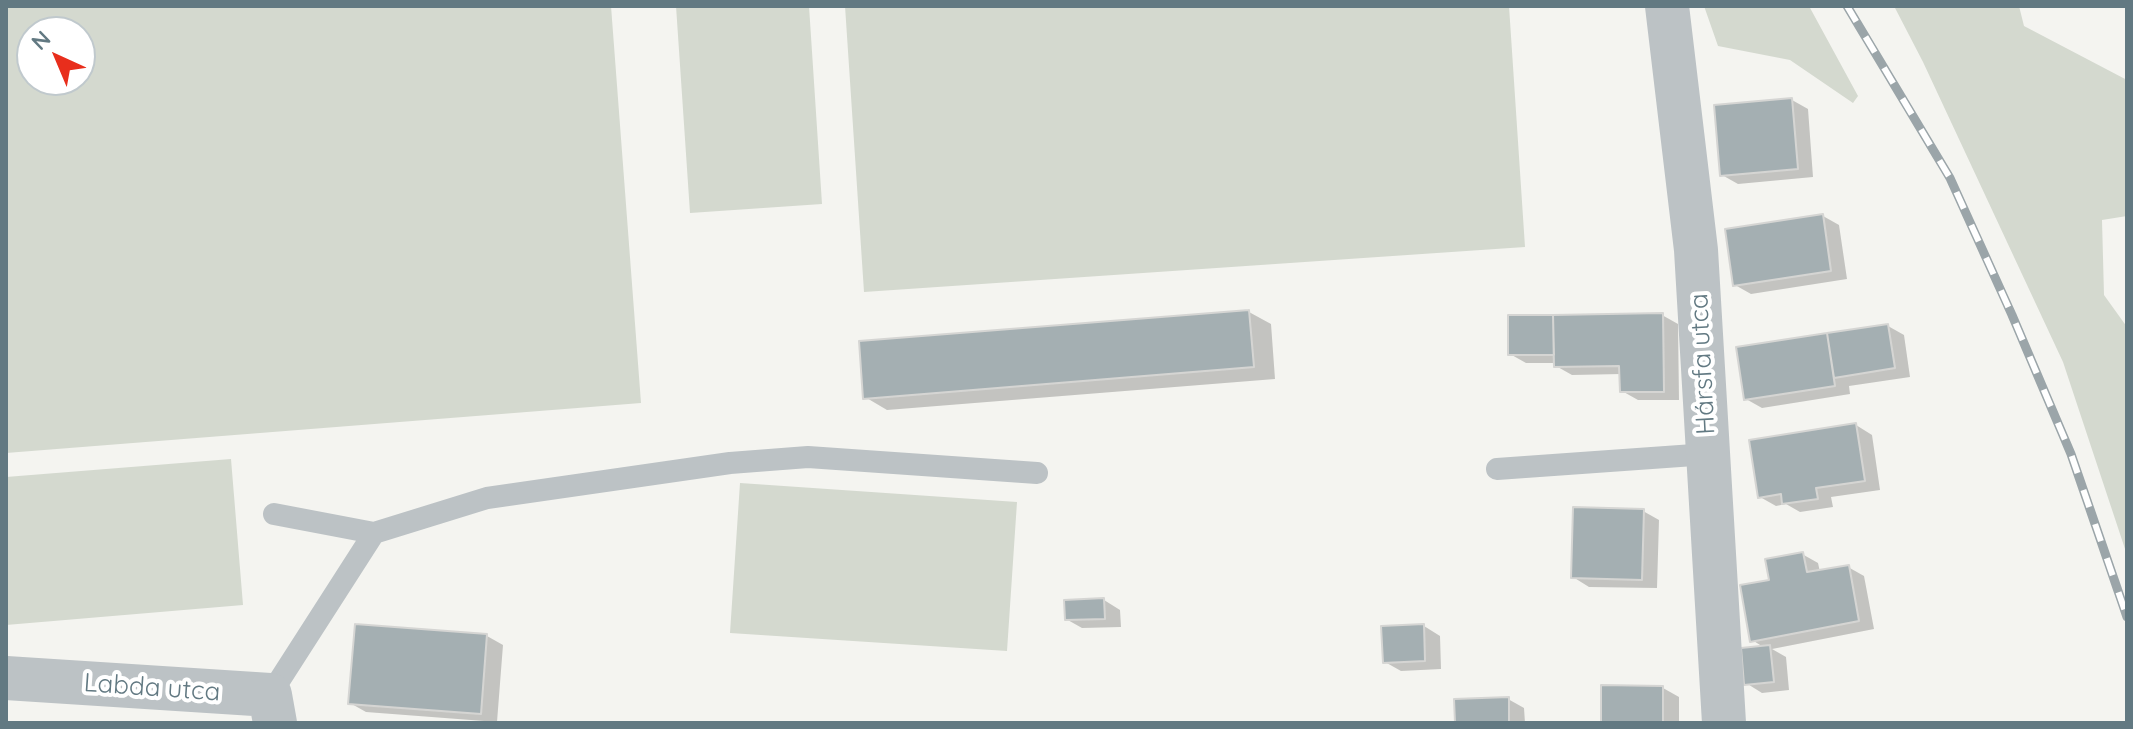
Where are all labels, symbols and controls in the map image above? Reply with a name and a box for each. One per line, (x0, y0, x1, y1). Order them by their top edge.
north arrow (16, 16, 96, 96)
text: N (25, 24, 56, 56)
street label: Hársfa utca (1684, 292, 1722, 436)
street label: Labda utca (83, 668, 221, 708)

